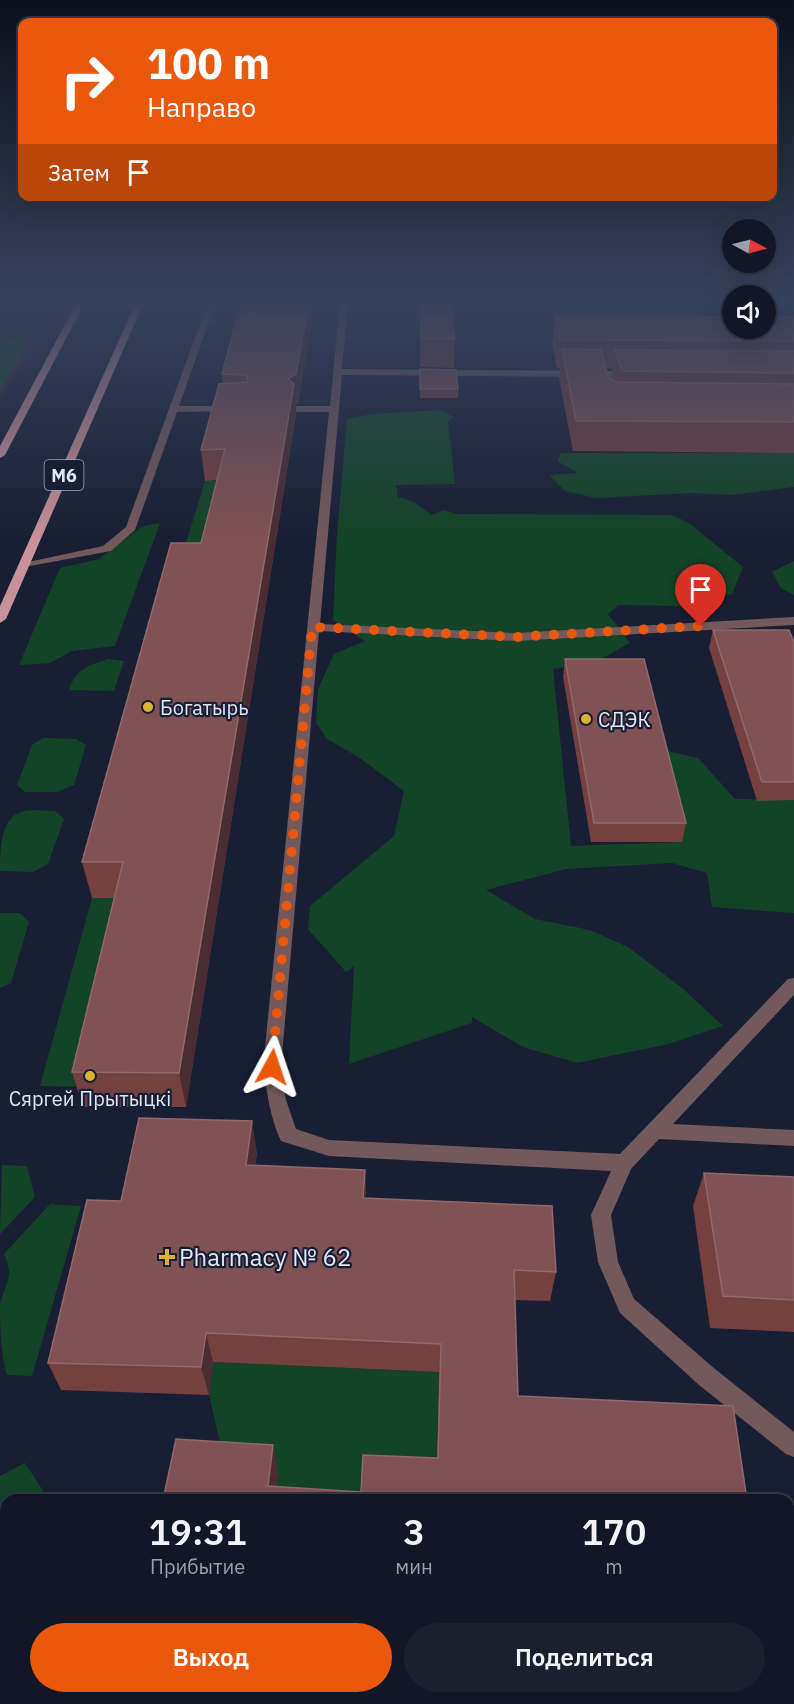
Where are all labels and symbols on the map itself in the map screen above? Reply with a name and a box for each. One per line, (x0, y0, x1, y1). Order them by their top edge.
north arrow (722, 219, 776, 273)
road number: М6 (44, 460, 84, 490)
pin (675, 564, 726, 626)
place label: Богатырь (160, 694, 249, 721)
marker: Богатырь (141, 700, 155, 714)
place label: СДЭК (598, 706, 651, 733)
marker: СДЭК (579, 712, 593, 726)
position arrow (240, 1035, 304, 1099)
marker: Сяргей Прытыцкі (83, 1069, 97, 1083)
place label: Сяргей Прытыцкі (9, 1085, 171, 1112)
place label: Pharmacy № 62 (179, 1241, 351, 1273)
marker: Pharmacy № 62 (160, 1250, 174, 1264)

